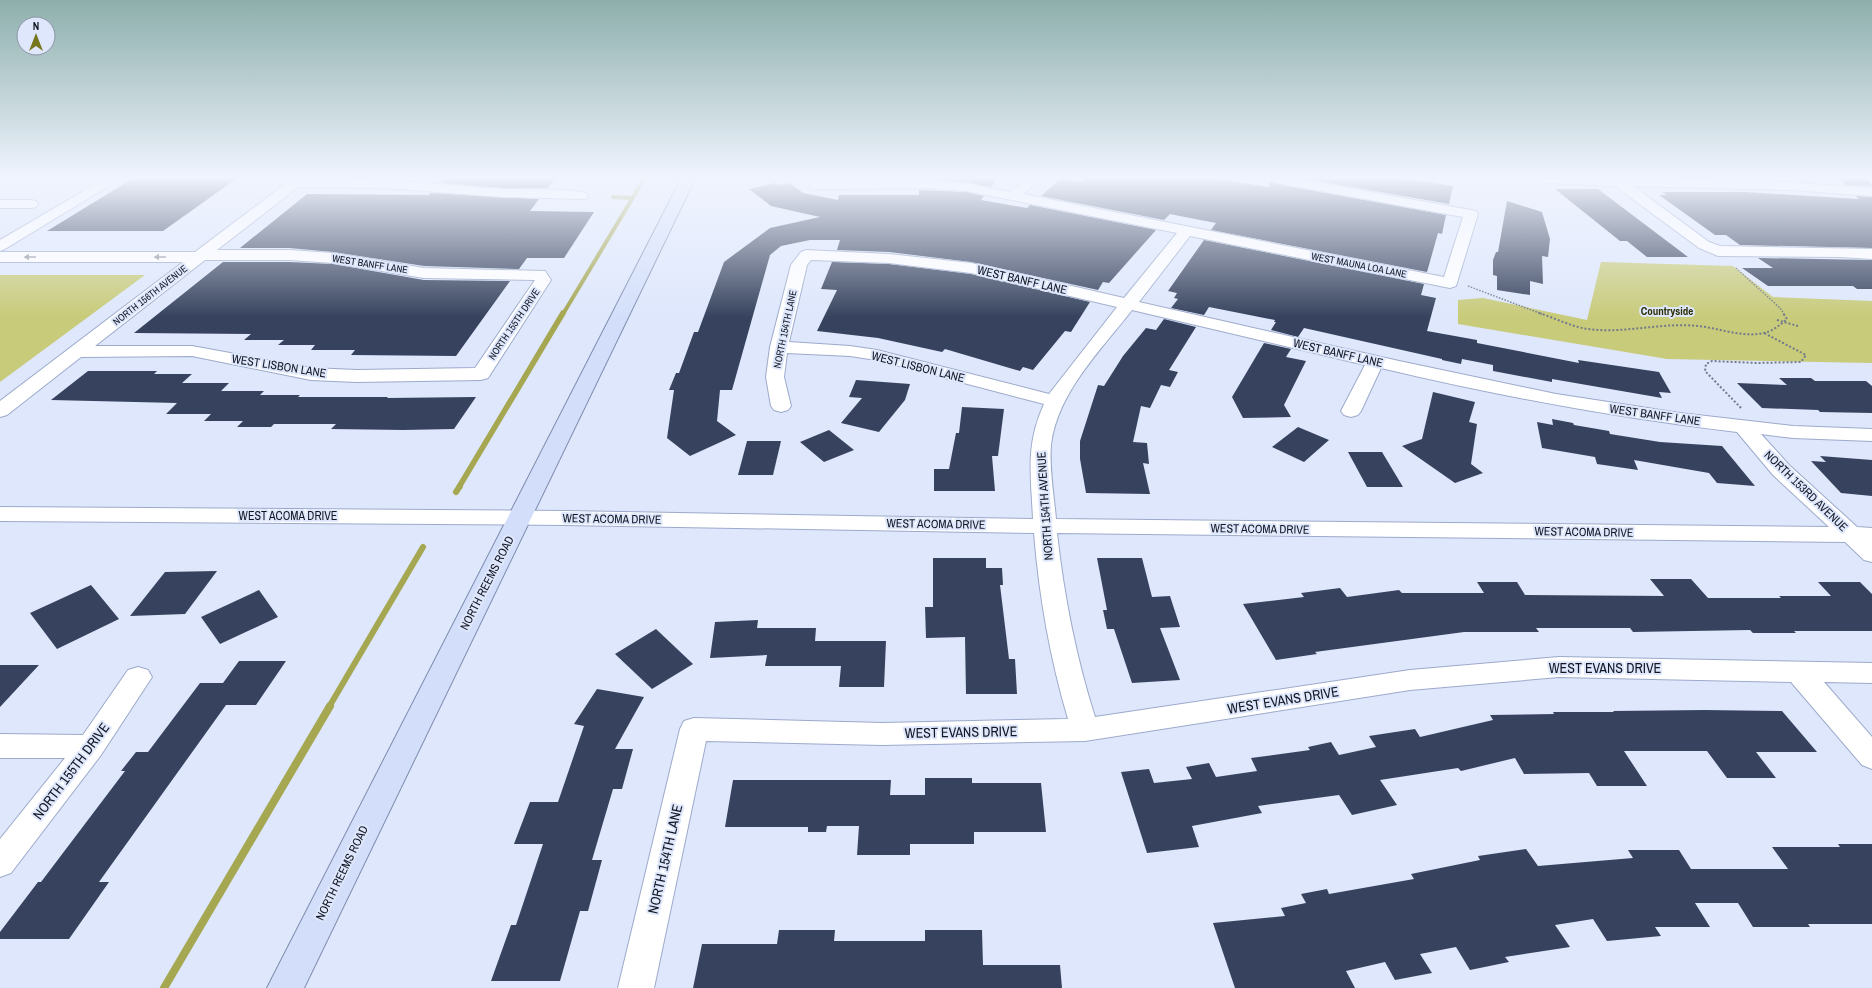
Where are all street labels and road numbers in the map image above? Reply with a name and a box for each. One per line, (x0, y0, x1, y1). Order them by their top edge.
street label: WEST MAUNA LOA LANE (1310, 249, 1408, 281)
street label: WEST BANFF LANE (331, 252, 409, 276)
street label: NORTH 156TH AVENUE (110, 262, 190, 328)
street label: WEST BANFF LANE (976, 262, 1068, 298)
street label: NORTH 155TH DRIVE (485, 286, 543, 362)
street label: NORTH 154TH LANE (770, 289, 800, 369)
street label: WEST BANFF LANE (1292, 335, 1384, 371)
street label: WEST LISBON LANE (870, 348, 966, 386)
street label: WEST LISBON LANE (231, 351, 327, 381)
street label: WEST BANFF LANE (1608, 401, 1702, 429)
street label: NORTH 153RD AVENUE (1761, 447, 1851, 535)
street label: NORTH 154TH AVENUE (1033, 451, 1057, 561)
street label: WEST ACOMA DRIVE (239, 508, 337, 524)
street label: WEST ACOMA DRIVE (562, 510, 662, 528)
street label: WEST ACOMA DRIVE (886, 515, 986, 533)
street label: WEST ACOMA DRIVE (1210, 520, 1310, 538)
street label: WEST ACOMA DRIVE (1534, 523, 1634, 541)
street label: NORTH REEMS ROAD (456, 533, 518, 633)
street label: WEST EVANS DRIVE (1549, 659, 1661, 677)
street label: WEST EVANS DRIVE (1226, 682, 1340, 718)
street label: NORTH 155TH DRIVE (29, 719, 113, 823)
street label: WEST EVANS DRIVE (905, 722, 1017, 742)
street label: NORTH 154TH LANE (644, 803, 686, 915)
street label: NORTH REEMS ROAD (312, 823, 372, 923)

